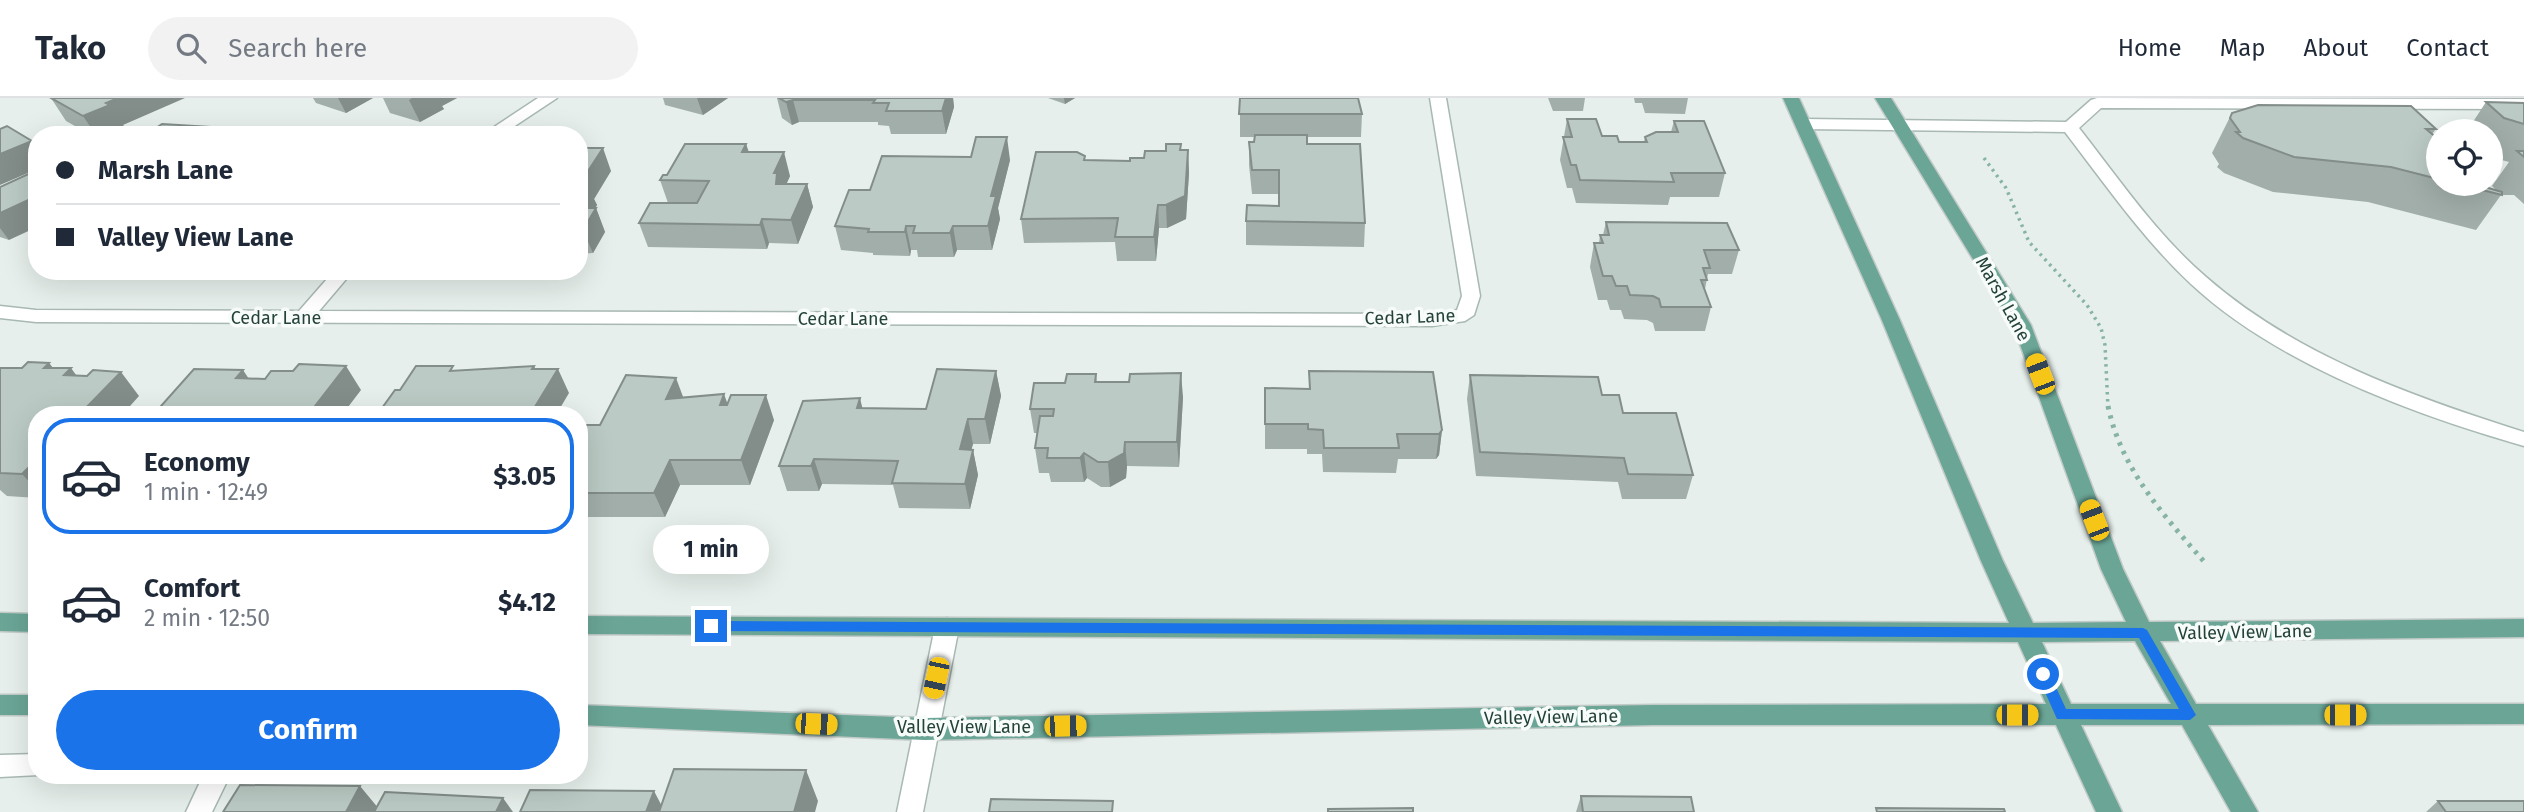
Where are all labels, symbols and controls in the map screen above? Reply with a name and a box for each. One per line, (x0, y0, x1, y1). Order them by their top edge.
search box (148, 17, 638, 80)
text: Tako (35, 28, 106, 68)
icon: search (172, 29, 210, 67)
text: Search here (228, 33, 367, 64)
text: Home (2118, 34, 2182, 62)
text: Map (2220, 34, 2266, 62)
text: About (2304, 34, 2368, 62)
text: Contact (2406, 34, 2489, 62)
map controls (2426, 119, 2503, 196)
button: locate (2426, 119, 2503, 196)
text: Marsh Lane (98, 155, 233, 186)
text: Valley View Lane (98, 222, 294, 253)
street label: Marsh Lane (1971, 253, 2035, 345)
street label: Cedar Lane (1364, 304, 1456, 330)
street label: Cedar Lane (231, 307, 321, 329)
street label: Cedar Lane (798, 308, 888, 330)
car (2023, 351, 2058, 397)
icon: car (60, 445, 123, 508)
text: Economy (144, 447, 250, 478)
text: $3.05 (493, 461, 556, 492)
text: 1 min · 12:49 (144, 478, 268, 506)
car (2077, 497, 2112, 543)
callout: 1 min (653, 524, 769, 574)
text: 1 min (683, 535, 739, 563)
icon: car (60, 571, 123, 634)
text: Comfort (144, 573, 240, 604)
text: $4.12 (498, 587, 556, 618)
text: 2 min · 12:50 (144, 604, 270, 632)
route end (695, 610, 727, 642)
street label: Valley View Lane (2178, 620, 2312, 644)
car (922, 655, 951, 701)
route start (2027, 658, 2059, 690)
button: Confirm (56, 690, 560, 770)
street label: Valley View Lane (1484, 705, 1618, 729)
car (1997, 705, 2039, 726)
car (2325, 705, 2367, 726)
car (795, 713, 838, 735)
car (1044, 715, 1087, 737)
street label: Valley View Lane (897, 716, 1031, 738)

